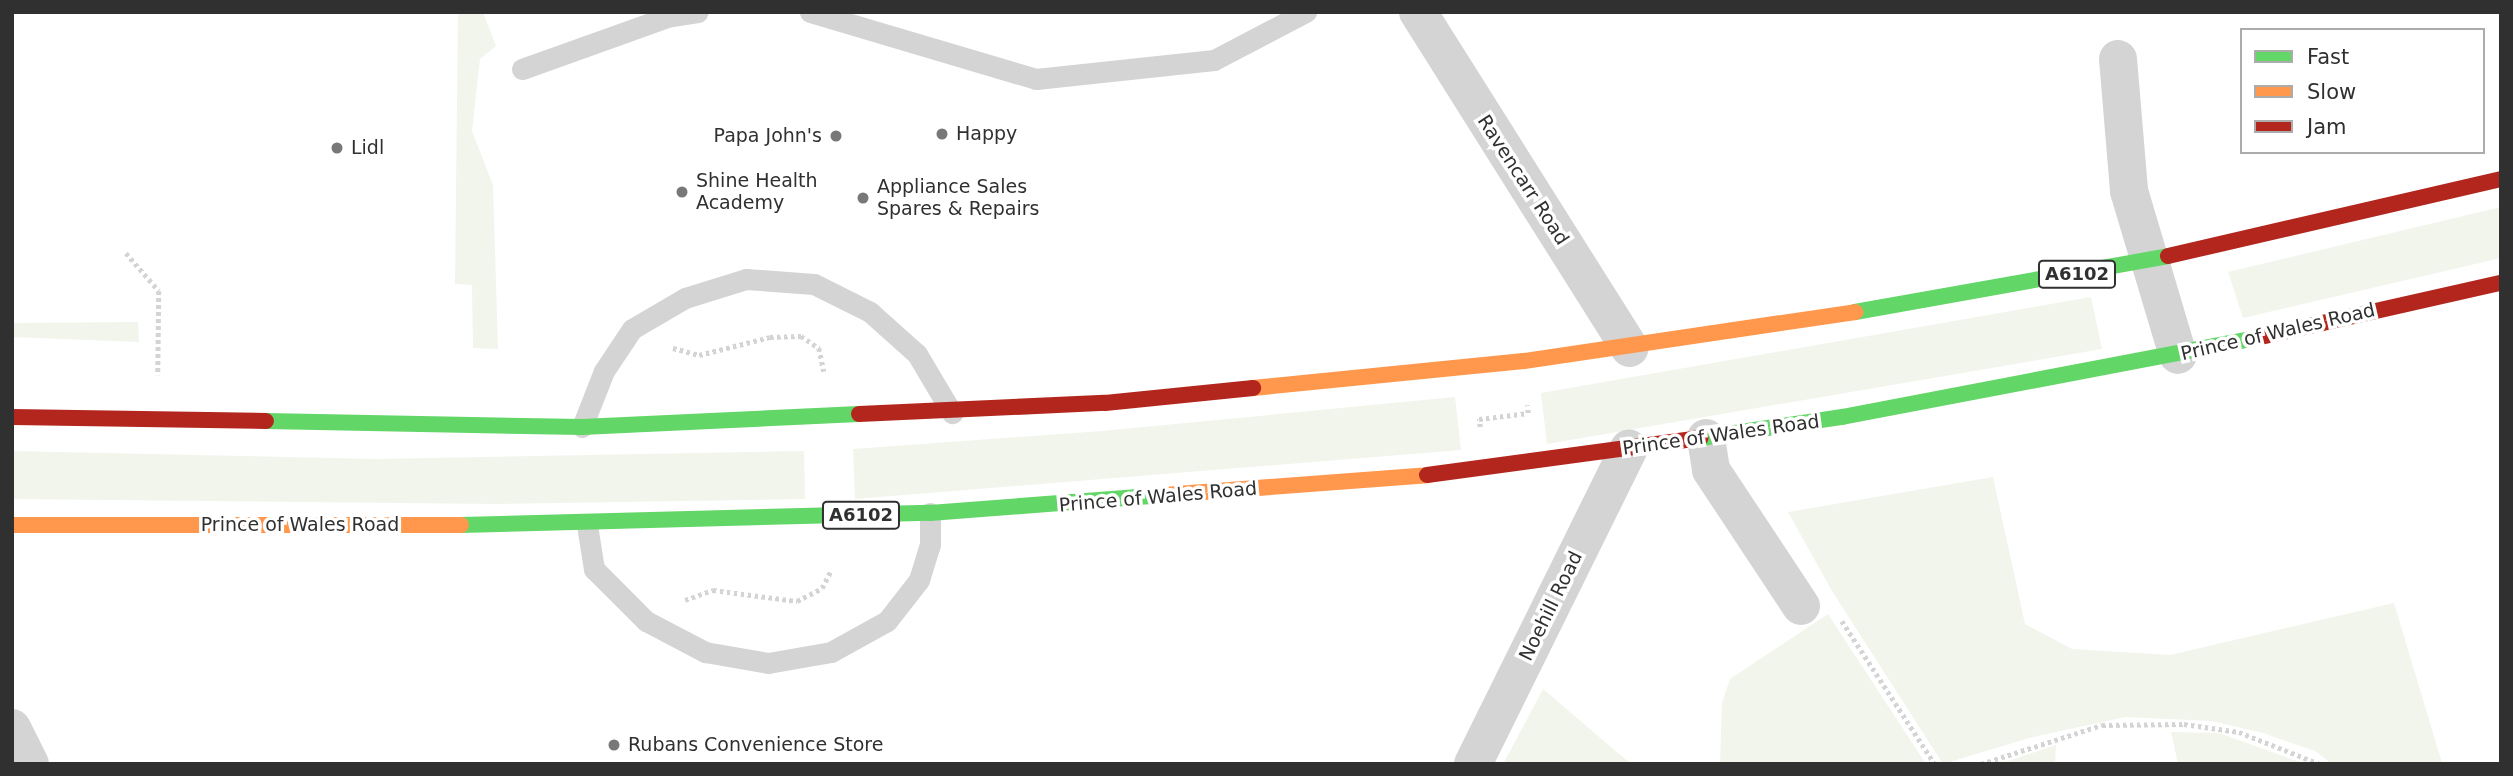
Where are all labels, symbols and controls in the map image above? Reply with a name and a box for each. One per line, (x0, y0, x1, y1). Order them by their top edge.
legend (2240, 28, 2485, 154)
text: Fast (2307, 45, 2349, 69)
text: Slow (2307, 80, 2356, 104)
street label: Ravencarr Road (1472, 111, 1574, 249)
text: Jam (2307, 115, 2347, 139)
place label: Happy (956, 123, 1017, 145)
place label: Papa John's (714, 125, 822, 147)
marker: Happy (934, 126, 950, 142)
marker: Papa John's (828, 128, 844, 144)
place label: Lidl (351, 137, 384, 159)
marker: Lidl (329, 140, 345, 156)
place label: Shine Health Academy (696, 170, 818, 214)
place label: Appliance Sales Spares & Repairs (877, 176, 1039, 220)
marker: Shine Health Academy (674, 184, 690, 200)
marker: Appliance Sales Spares & Repairs (855, 190, 871, 206)
road number: A6102 (2037, 260, 2117, 288)
street label: Prince of Wales Road (2179, 299, 2377, 365)
street label: Prince of Wales Road (1621, 410, 1821, 460)
street label: Prince of Wales Road (1058, 477, 1258, 517)
road number: A6102 (821, 500, 901, 530)
street label: Prince of Wales Road (201, 514, 399, 536)
street label: Noehill Road (1515, 547, 1587, 665)
place label: Rubans Convenience Store (628, 734, 883, 756)
marker: Rubans Convenience Store (606, 737, 622, 753)

